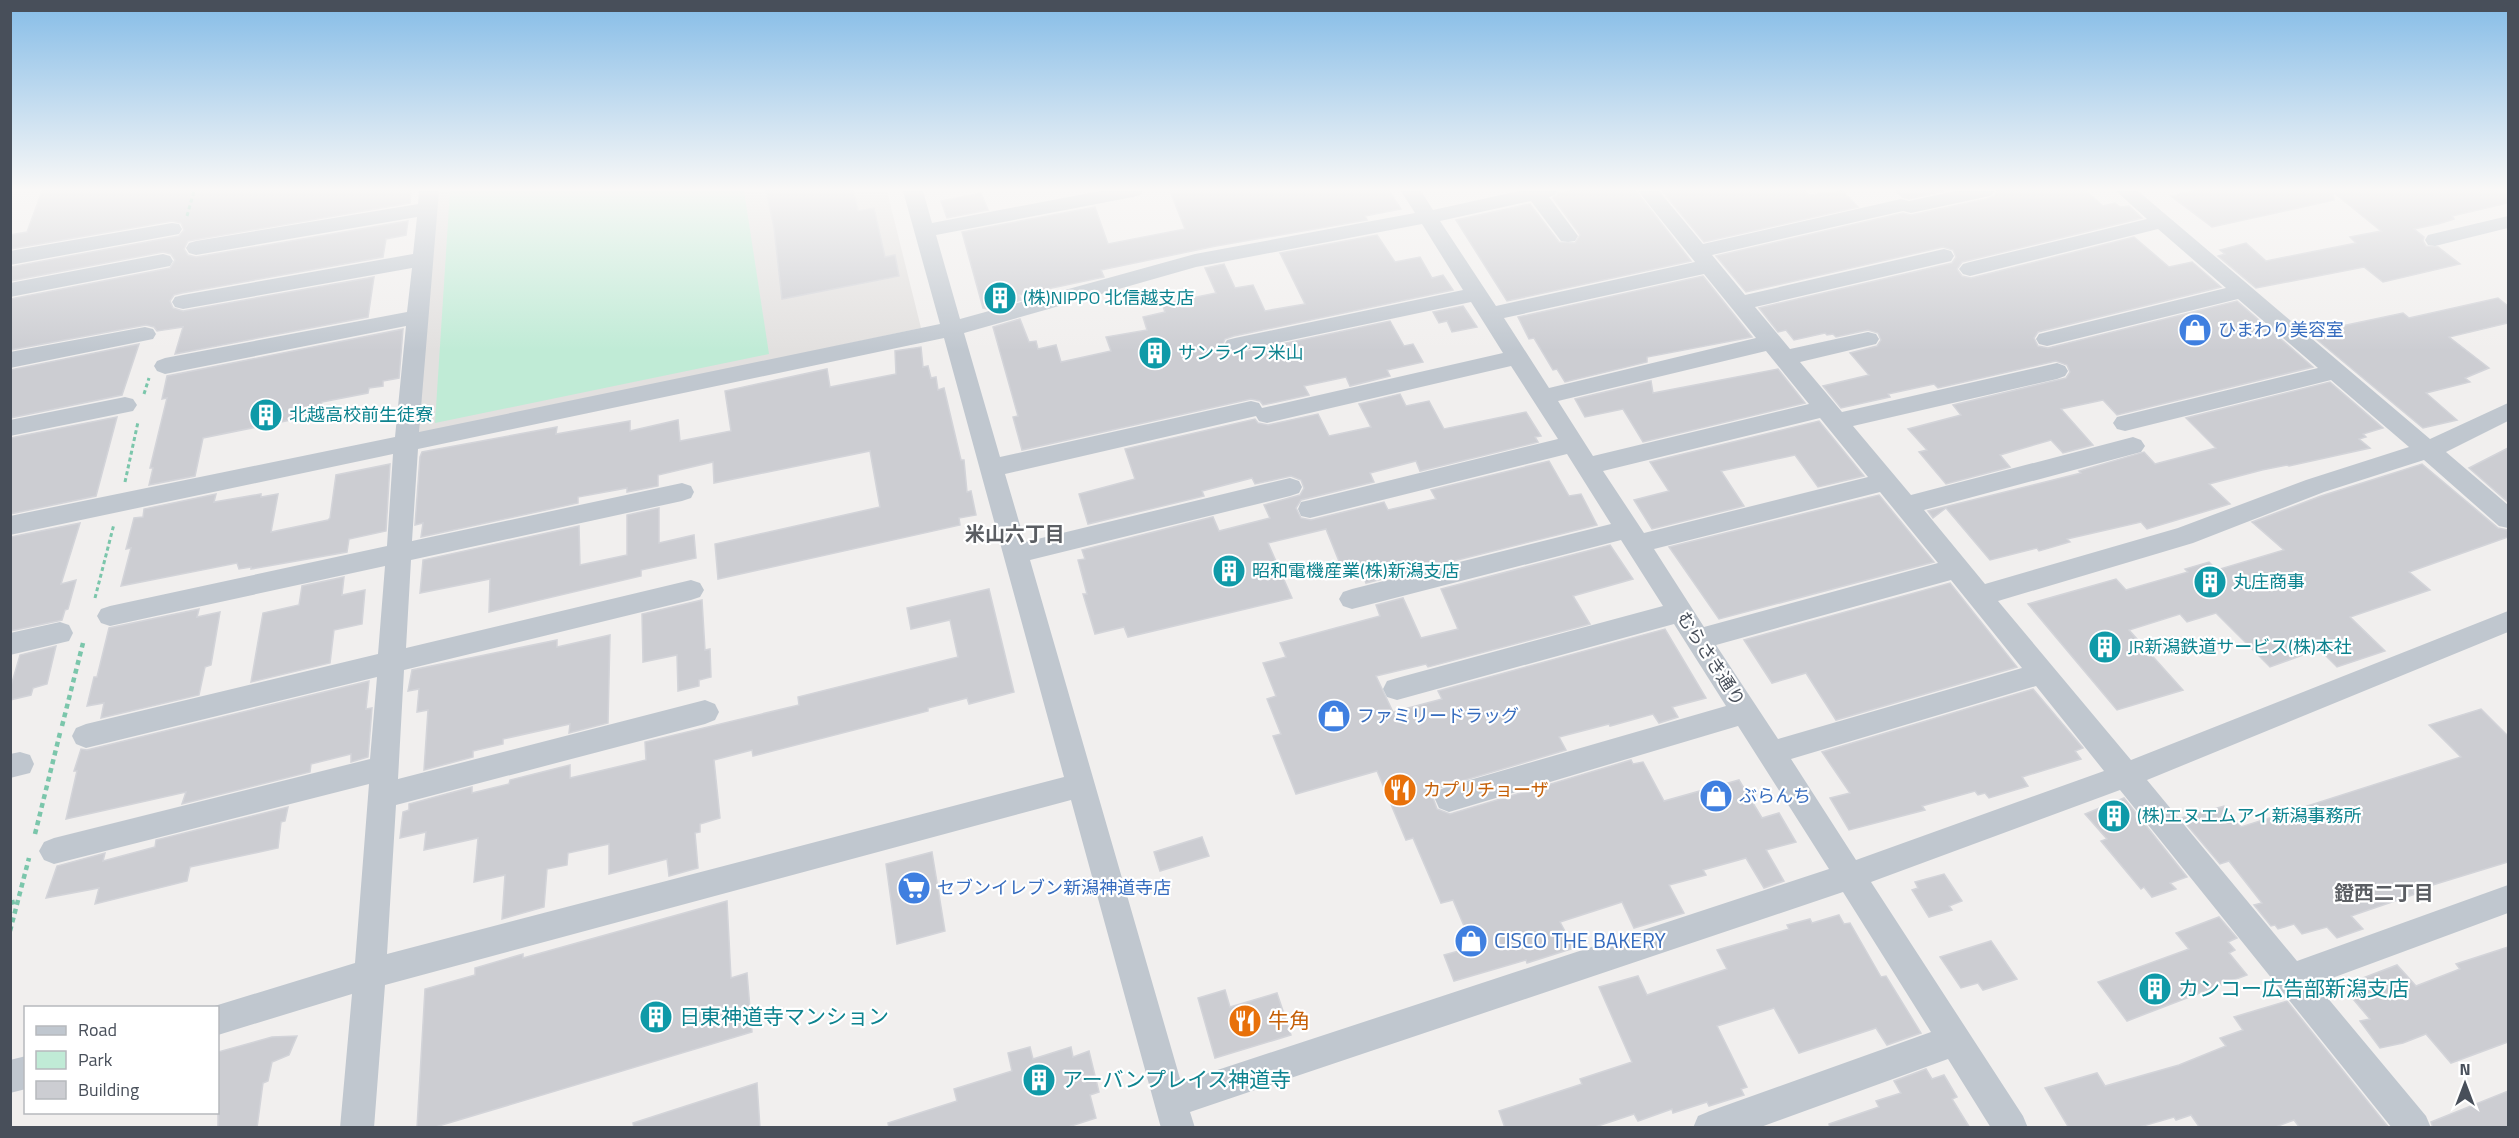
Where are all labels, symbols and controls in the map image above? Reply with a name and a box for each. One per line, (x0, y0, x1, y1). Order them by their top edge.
building icon: (株)NIPPO 北信越支店 (982, 280, 1018, 316)
place label: (株)NIPPO 北信越支店 (1023, 284, 1194, 311)
shop icon: ひまわり美容室 (2177, 312, 2213, 348)
place label: ひまわり美容室 (2218, 316, 2344, 343)
building icon: サンライフ米山 (1137, 335, 1173, 371)
place label: サンライフ米山 (1178, 339, 1304, 366)
building icon: 北越高校前生徒寮 (248, 397, 284, 433)
place label: 北越高校前生徒寮 (289, 401, 433, 428)
district label: 米山六丁目 (965, 518, 1065, 549)
building icon: 昭和電機産業(株)新潟支店 (1211, 553, 1247, 589)
place label: 昭和電機産業(株)新潟支店 (1252, 557, 1460, 584)
building icon: 丸庄商事 (2192, 564, 2228, 600)
place label: 丸庄商事 (2233, 568, 2305, 595)
street label: むらさき通り (1671, 606, 1752, 711)
building icon: JR新潟鉄道サービス(株)本社 (2087, 629, 2123, 665)
place label: JR新潟鉄道サービス(株)本社 (2128, 633, 2352, 660)
shop icon: ファミリードラッグ (1316, 698, 1352, 734)
place label: ファミリードラッグ (1357, 702, 1519, 729)
restaurant icon: カプリチョーザ (1382, 772, 1418, 808)
place label: カプリチョーザ (1423, 776, 1549, 803)
shop icon: ぶらんち (1698, 778, 1734, 814)
place label: ぶらんち (1739, 782, 1811, 809)
building icon: (株)エヌエムアイ新潟事務所 (2096, 798, 2132, 834)
place label: (株)エヌエムアイ新潟事務所 (2137, 802, 2362, 829)
supermarket icon: セブンイレブン新潟神道寺店 (896, 870, 932, 906)
place label: セブンイレブン新潟神道寺店 (937, 874, 1171, 901)
district label: 鐙西二丁目 (2334, 877, 2434, 908)
shop icon: CISCO THE BAKERY (1453, 923, 1489, 959)
place label: CISCO THE BAKERY (1494, 924, 1666, 956)
building icon: カンコー広告部新潟支店 (2137, 971, 2173, 1007)
place label: カンコー広告部新潟支店 (2178, 972, 2409, 1004)
building icon: 日東神道寺マンション (638, 999, 674, 1035)
place label: 日東神道寺マンション (679, 1000, 889, 1032)
restaurant icon: 牛角 (1227, 1003, 1263, 1039)
place label: 牛角 (1268, 1004, 1310, 1036)
legend (24, 1006, 219, 1114)
text: Road (78, 1016, 117, 1043)
text: Park (78, 1046, 113, 1073)
north arrow (2435, 1054, 2495, 1114)
text: N (2459, 1057, 2471, 1081)
building icon: アーバンプレイス神道寺 (1021, 1062, 1057, 1098)
place label: アーバンプレイス神道寺 (1062, 1063, 1291, 1095)
text: Building (78, 1076, 139, 1103)

